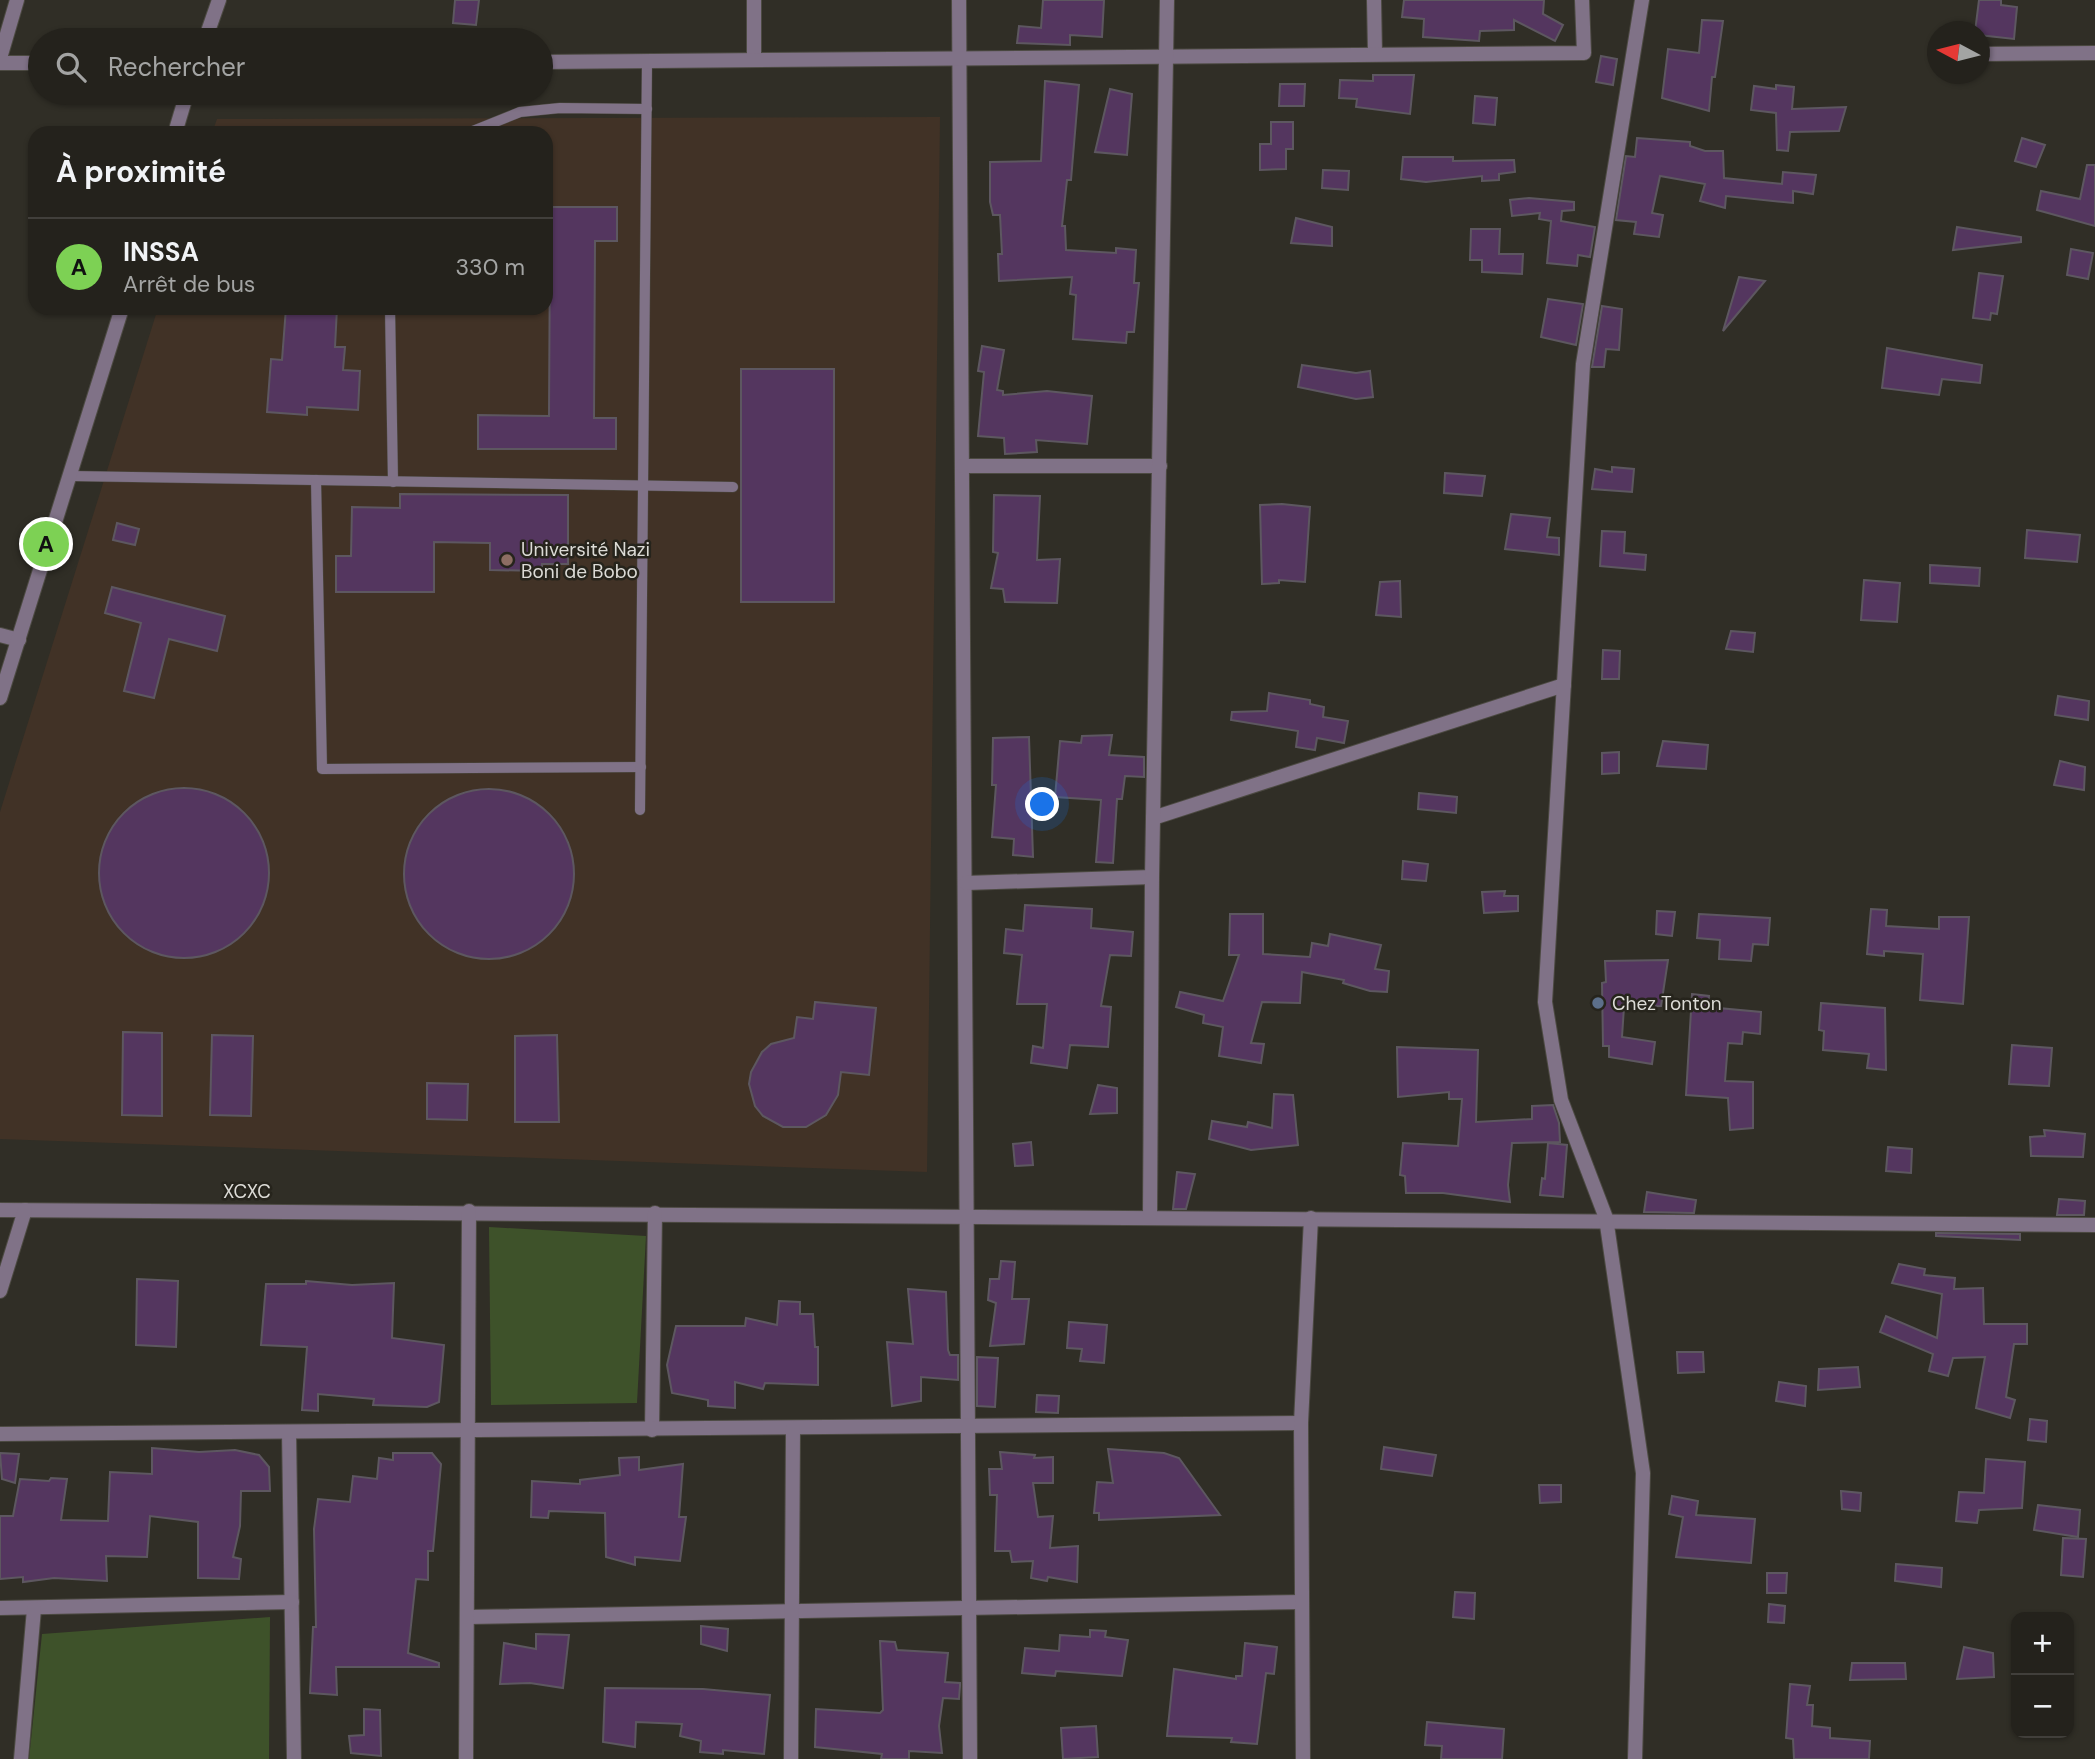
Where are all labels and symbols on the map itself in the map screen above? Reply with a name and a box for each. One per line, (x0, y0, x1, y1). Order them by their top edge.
north arrow (1927, 21, 1990, 84)
pin: A (23, 518, 69, 570)
place label: Université Nazi Boni de Bobo (521, 537, 650, 584)
marker: Université Nazi Boni de Bobo (499, 552, 515, 568)
your location (1025, 787, 1059, 821)
place label: Chez Tonton (1612, 991, 1722, 1016)
marker: Chez Tonton (1590, 995, 1606, 1011)
street label: XCXC (223, 1179, 271, 1204)

